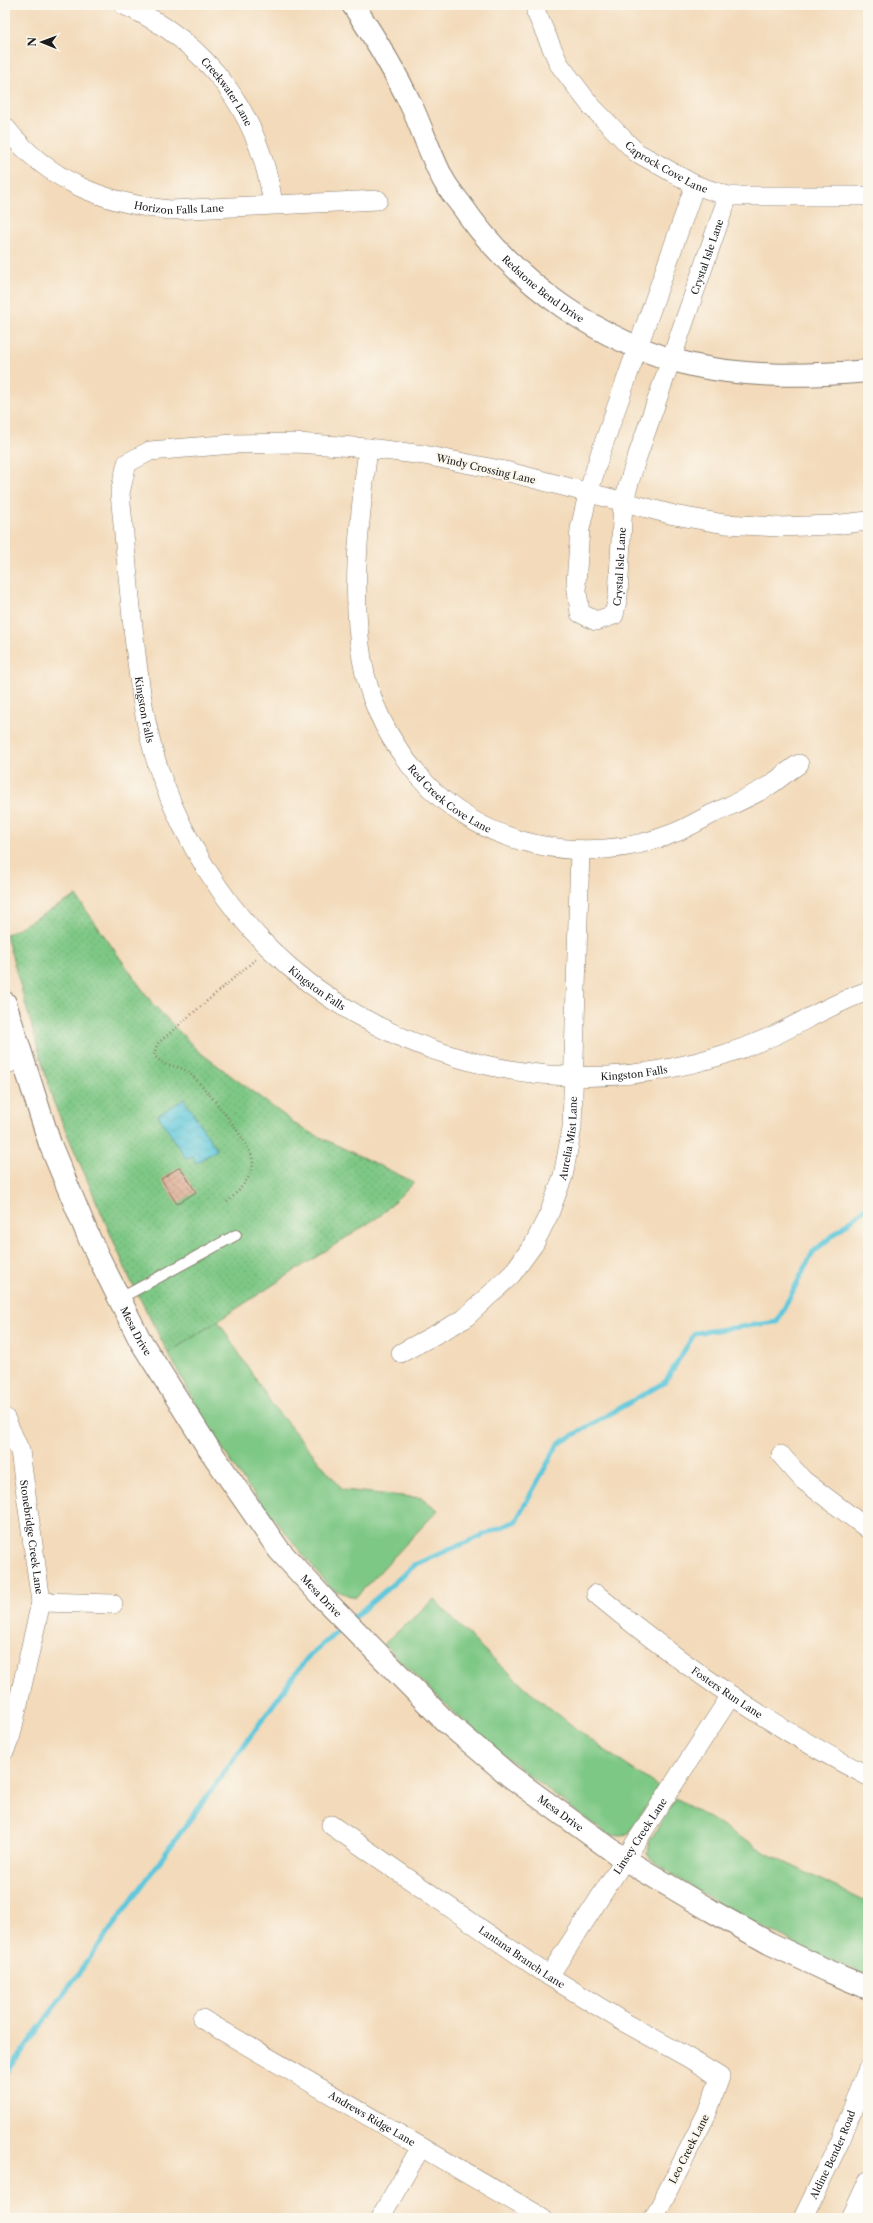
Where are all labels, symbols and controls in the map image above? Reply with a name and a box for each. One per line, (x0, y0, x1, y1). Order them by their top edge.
north arrow (22, 22, 62, 62)
text: N (25, 36, 39, 47)
street label: Creekwater Lane (198, 54, 256, 129)
street label: Caprock Cove Lane (622, 138, 710, 195)
street label: Horizon Falls Lane (133, 198, 225, 217)
street label: Crystal Isle Lane (688, 217, 726, 296)
street label: Redstone Bend Drive (499, 252, 587, 325)
street label: Windy Crossing Lane (434, 451, 537, 487)
street label: Crystal Isle Lane (610, 526, 628, 607)
street label: Kingston Falls (132, 676, 157, 744)
street label: Red Creek Cove Lane (405, 762, 494, 836)
street label: Kingston Falls (286, 963, 348, 1013)
street label: Kingston Falls (600, 1062, 668, 1083)
street label: Aurelia Mist Lane (555, 1096, 579, 1183)
street label: Mesa Drive (118, 1304, 155, 1358)
street label: Stonebridge Creek Lane (18, 1479, 46, 1595)
street label: Mesa Drive (298, 1572, 345, 1620)
street label: Fosters Run Lane (689, 1664, 766, 1721)
street label: Mesa Drive (535, 1792, 587, 1834)
street label: Linsey Creek Lane (610, 1795, 670, 1877)
street label: Lantana Branch Lane (476, 1923, 568, 1991)
street label: Andrews Ridge Lane (326, 2087, 418, 2149)
street label: Aldine Bender Road (806, 2108, 858, 2202)
street label: Leo Creek Lane (666, 2112, 712, 2186)

